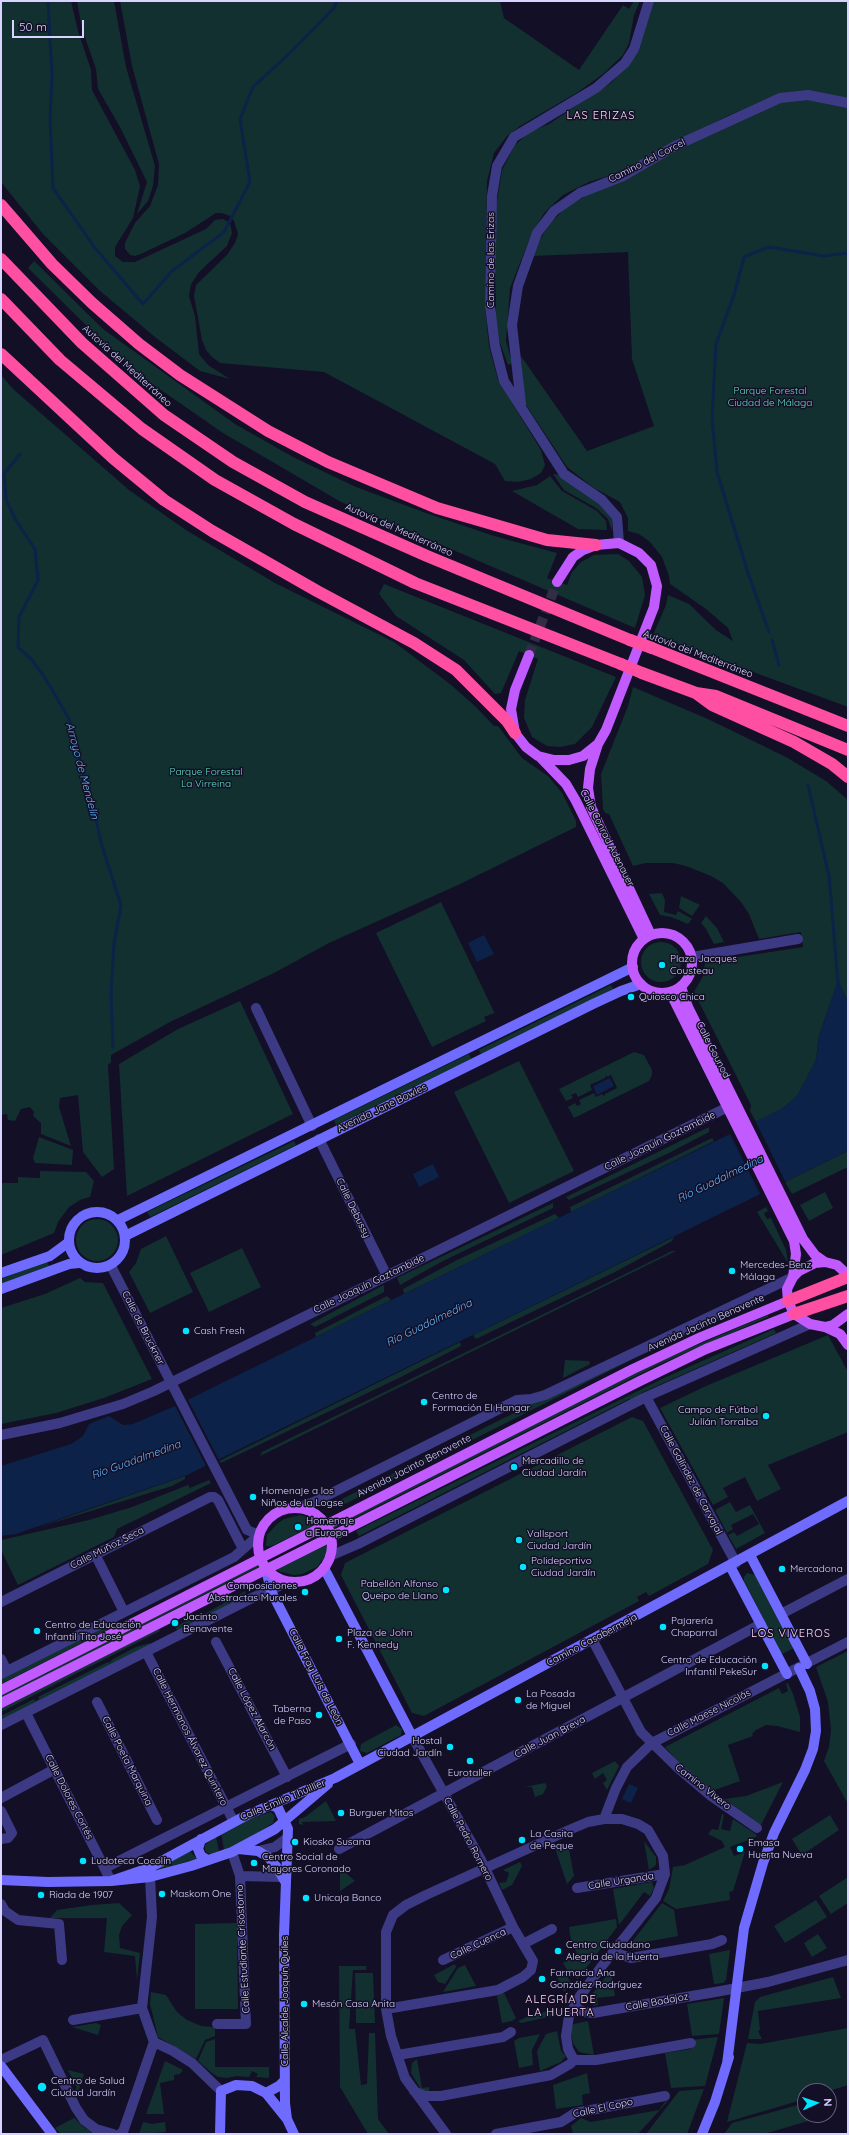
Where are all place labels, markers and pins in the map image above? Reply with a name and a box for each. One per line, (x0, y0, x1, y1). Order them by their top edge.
place label: Plaza Jacques Cousteau (670, 953, 737, 976)
marker: Plaza Jacques Cousteau (657, 960, 667, 970)
place label: Quiosco Chica (639, 991, 705, 1003)
marker: Quiosco Chica (626, 992, 636, 1002)
place label: Mercedes-Benz Málaga (740, 1259, 811, 1282)
marker: Mercedes-Benz Málaga (727, 1266, 737, 1276)
place label: Cash Fresh (194, 1325, 245, 1337)
marker: Cash Fresh (181, 1326, 191, 1336)
place label: Centro de Formación El Hangar (432, 1390, 530, 1414)
marker: Centro de Formación El Hangar (419, 1397, 429, 1407)
place label: Campo de Fútbol Julíán Torralba (678, 1404, 758, 1428)
marker: Campo de Fútbol Julíán Torralba (761, 1411, 771, 1421)
place label: Mercadillo de Ciudad Jardín (522, 1455, 587, 1478)
marker: Mercadillo de Ciudad Jardín (509, 1462, 519, 1472)
place label: Homenaje a los Niños de la Logse (261, 1485, 343, 1508)
marker: Homenaje a los Niños de la Logse (248, 1492, 258, 1502)
place label: Homenaje a Europa (306, 1515, 354, 1538)
marker: Homenaje a Europa (293, 1522, 303, 1532)
place label: Vallsport Ciudad Jardín (527, 1528, 592, 1552)
marker: Vallsport Ciudad Jardín (514, 1535, 524, 1545)
place label: Polideportivo Ciudad Jardín (531, 1555, 596, 1578)
marker: Polideportivo Ciudad Jardín (518, 1562, 528, 1572)
place label: Mercadona (790, 1563, 843, 1575)
marker: Mercadona (777, 1564, 787, 1574)
place label: Pabellón Alfonso Queipo de Llano (361, 1578, 438, 1602)
place label: Composiciones Abstractas Murales (208, 1580, 297, 1604)
marker: Pabellón Alfonso Queipo de Llano (441, 1585, 451, 1595)
marker: Composiciones Abstractas Murales (300, 1587, 310, 1597)
place label: Jacinto Benavente (183, 1611, 233, 1634)
place label: Pajarería Chaparral (671, 1615, 717, 1638)
marker: Jacinto Benavente (170, 1618, 180, 1628)
place label: Centro de Educación Infantil Tito José (45, 1619, 141, 1642)
marker: Pajarería Chaparral (658, 1622, 668, 1632)
marker: Centro de Educación Infantil Tito José (32, 1626, 42, 1636)
place label: Plaza de John F. Kennedy (347, 1627, 413, 1650)
marker: Plaza de John F. Kennedy (334, 1634, 344, 1644)
place label: Centro de Educación Infantil PekeSur (661, 1654, 757, 1678)
marker: Centro de Educación Infantil PekeSur (760, 1661, 770, 1671)
place label: La Posada de Miguel (526, 1688, 575, 1712)
marker: La Posada de Miguel (513, 1695, 523, 1705)
place label: Taberna de Paso (273, 1703, 311, 1726)
marker: Taberna de Paso (314, 1710, 324, 1720)
place label: Hostal Ciudad Jardín (377, 1735, 442, 1758)
marker: Hostal Ciudad Jardín (445, 1742, 455, 1752)
marker: Eurotaller (465, 1756, 475, 1766)
place label: Eurotaller (448, 1767, 492, 1779)
place label: Burguer Mitos (349, 1807, 413, 1819)
marker: Burguer Mitos (336, 1808, 346, 1818)
place label: La Casita de Peque (530, 1828, 573, 1852)
marker: La Casita de Peque (517, 1835, 527, 1845)
place label: Kiosko Susana (303, 1836, 370, 1848)
marker: Kiosko Susana (290, 1837, 300, 1847)
place label: Emasa Huerta Nueva (748, 1837, 812, 1860)
marker: Emasa Huerta Nueva (735, 1844, 745, 1854)
place label: Centro Social de Mayores Coronado (262, 1851, 351, 1874)
place label: Ludoteca Cocolín (91, 1855, 171, 1867)
marker: Ludoteca Cocolín (78, 1856, 88, 1866)
marker: Centro Social de Mayores Coronado (249, 1858, 259, 1868)
place label: Maskom One (170, 1888, 231, 1900)
place label: Riada de 1907 (49, 1889, 113, 1901)
marker: Maskom One (157, 1889, 167, 1899)
marker: Riada de 1907 (36, 1890, 46, 1900)
place label: Unicaja Banco (314, 1892, 381, 1904)
marker: Unicaja Banco (301, 1893, 311, 1903)
place label: Centro Ciudadano Alegría de la Huerta (566, 1939, 659, 1962)
marker: Centro Ciudadano Alegría de la Huerta (553, 1946, 563, 1956)
place label: Farmacia Ana González Rodríguez (550, 1967, 642, 1990)
marker: Farmacia Ana González Rodríguez (537, 1974, 547, 1984)
place label: Mesón Casa Anita (312, 1998, 395, 2010)
marker: Mesón Casa Anita (299, 1999, 309, 2009)
place label: Centro de Salud Ciudad Jardín (51, 2075, 125, 2098)
marker: Centro de Salud Ciudad Jardín (36, 2081, 48, 2093)

